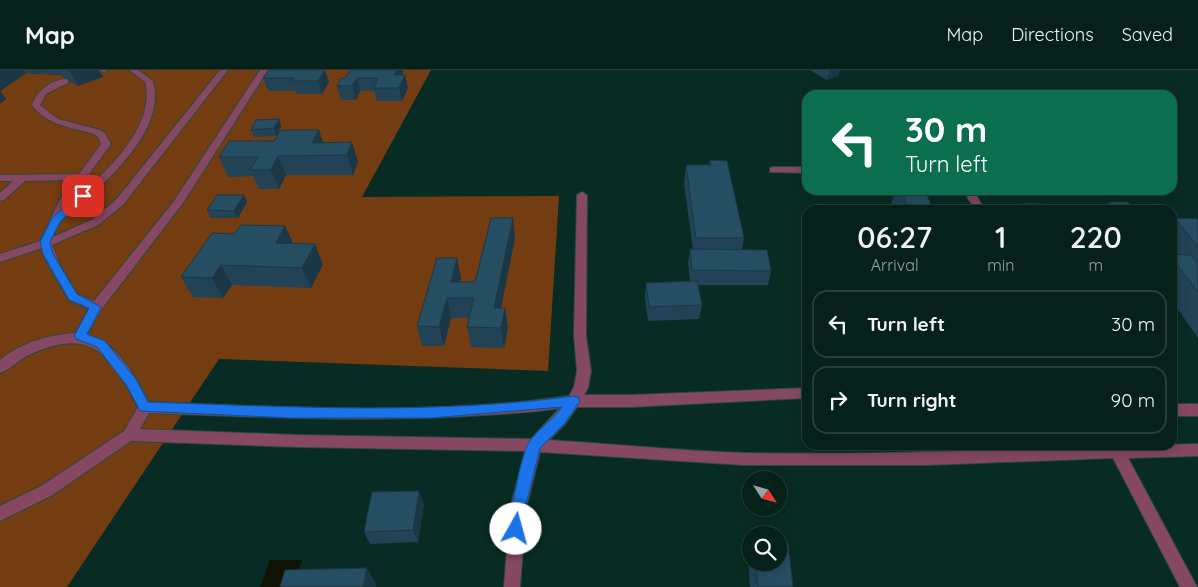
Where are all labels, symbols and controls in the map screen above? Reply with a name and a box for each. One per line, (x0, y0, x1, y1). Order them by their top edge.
text: Map (25, 20, 75, 50)
text: Map (946, 23, 983, 46)
text: Directions (1011, 23, 1094, 46)
text: Saved (1122, 23, 1173, 46)
text: 30 m (905, 107, 987, 151)
icon: left (822, 110, 887, 175)
text: Turn left (905, 150, 988, 178)
pin (62, 175, 104, 217)
icon: arrive (69, 182, 97, 210)
text: 06:27 (857, 218, 932, 256)
text: 1 (995, 218, 1007, 256)
text: 220 (1070, 218, 1122, 256)
text: Arrival (871, 255, 919, 275)
text: min (987, 255, 1014, 275)
text: m (1088, 255, 1103, 275)
icon: left (824, 310, 852, 338)
text: Turn left (867, 312, 945, 336)
text: 30 m (1111, 312, 1155, 336)
icon: right (824, 386, 852, 414)
text: Turn right (867, 388, 956, 412)
text: 90 m (1111, 388, 1155, 412)
north arrow (742, 471, 788, 516)
map controls (742, 471, 787, 571)
position arrow (489, 502, 541, 554)
button: search (742, 526, 787, 571)

